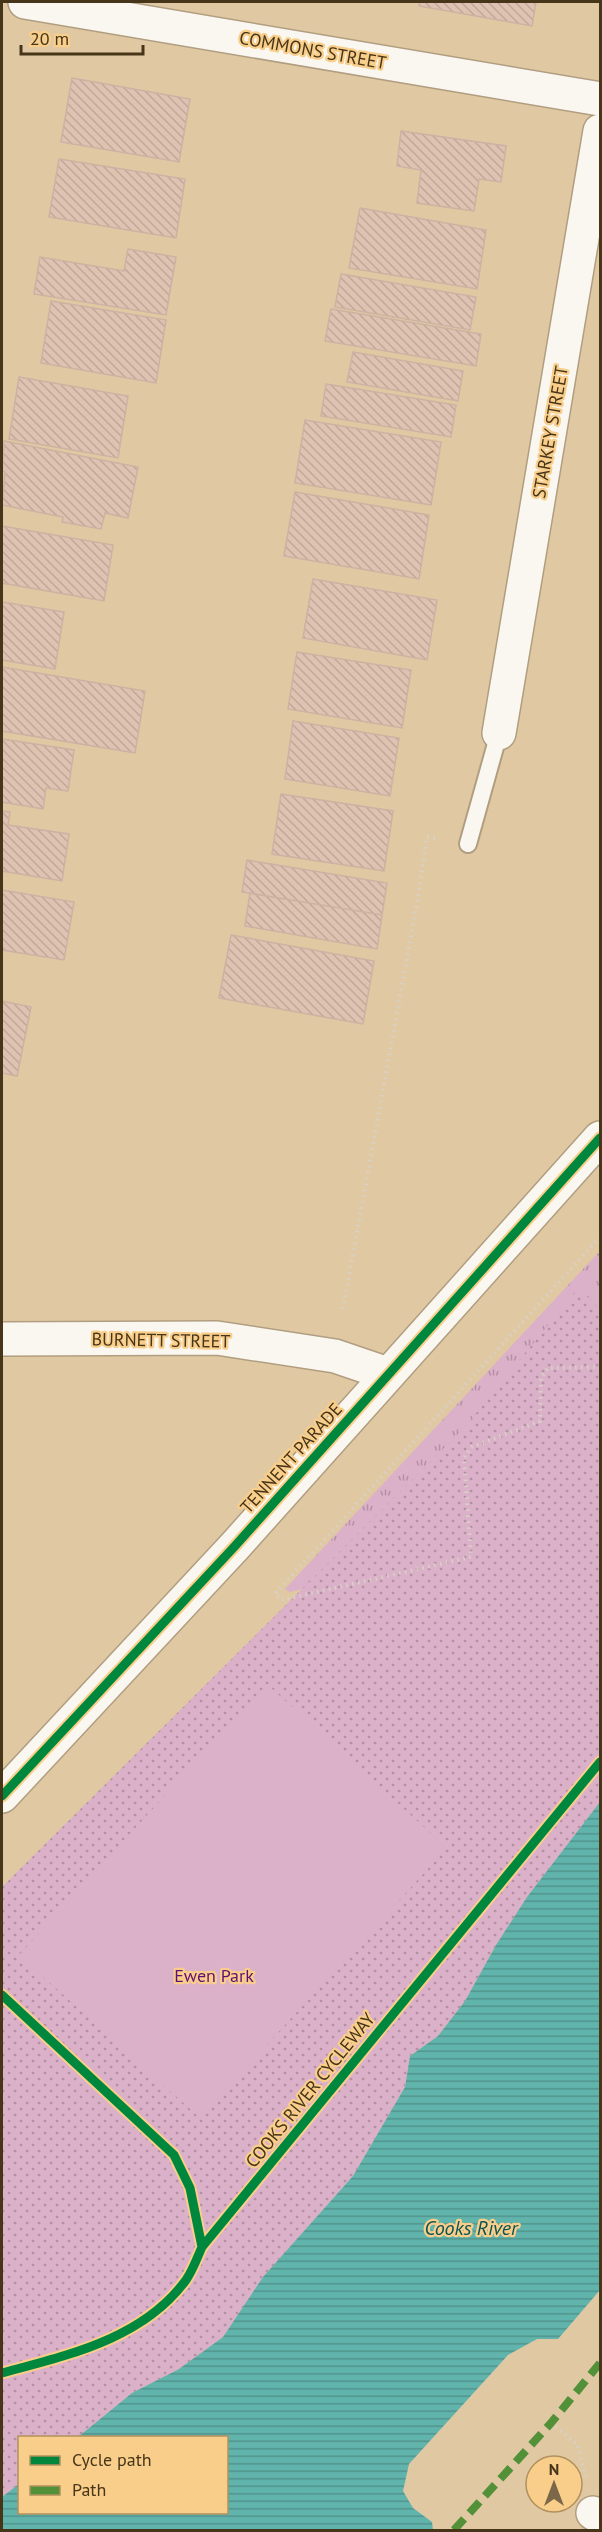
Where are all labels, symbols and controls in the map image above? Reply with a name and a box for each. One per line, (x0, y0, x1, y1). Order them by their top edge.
scale bar (21, 18, 142, 56)
street label: COMMONS STREET (238, 26, 388, 74)
text: 20 m (30, 27, 69, 50)
street label: STARKEY STREET (527, 364, 573, 500)
street label: BURNETT STREET (91, 1327, 231, 1353)
street label: TENNENT PARADE (235, 1398, 347, 1518)
park label: Ewen Park (174, 1964, 254, 1987)
street label: COOKS RIVER CYCLEWAY (240, 2008, 380, 2172)
water label: Cooks River (425, 2215, 519, 2241)
legend (18, 2436, 228, 2514)
text: Cycle path (72, 2448, 152, 2471)
north arrow (524, 2454, 584, 2514)
text: N (549, 2459, 559, 2479)
text: Path (72, 2478, 106, 2501)

